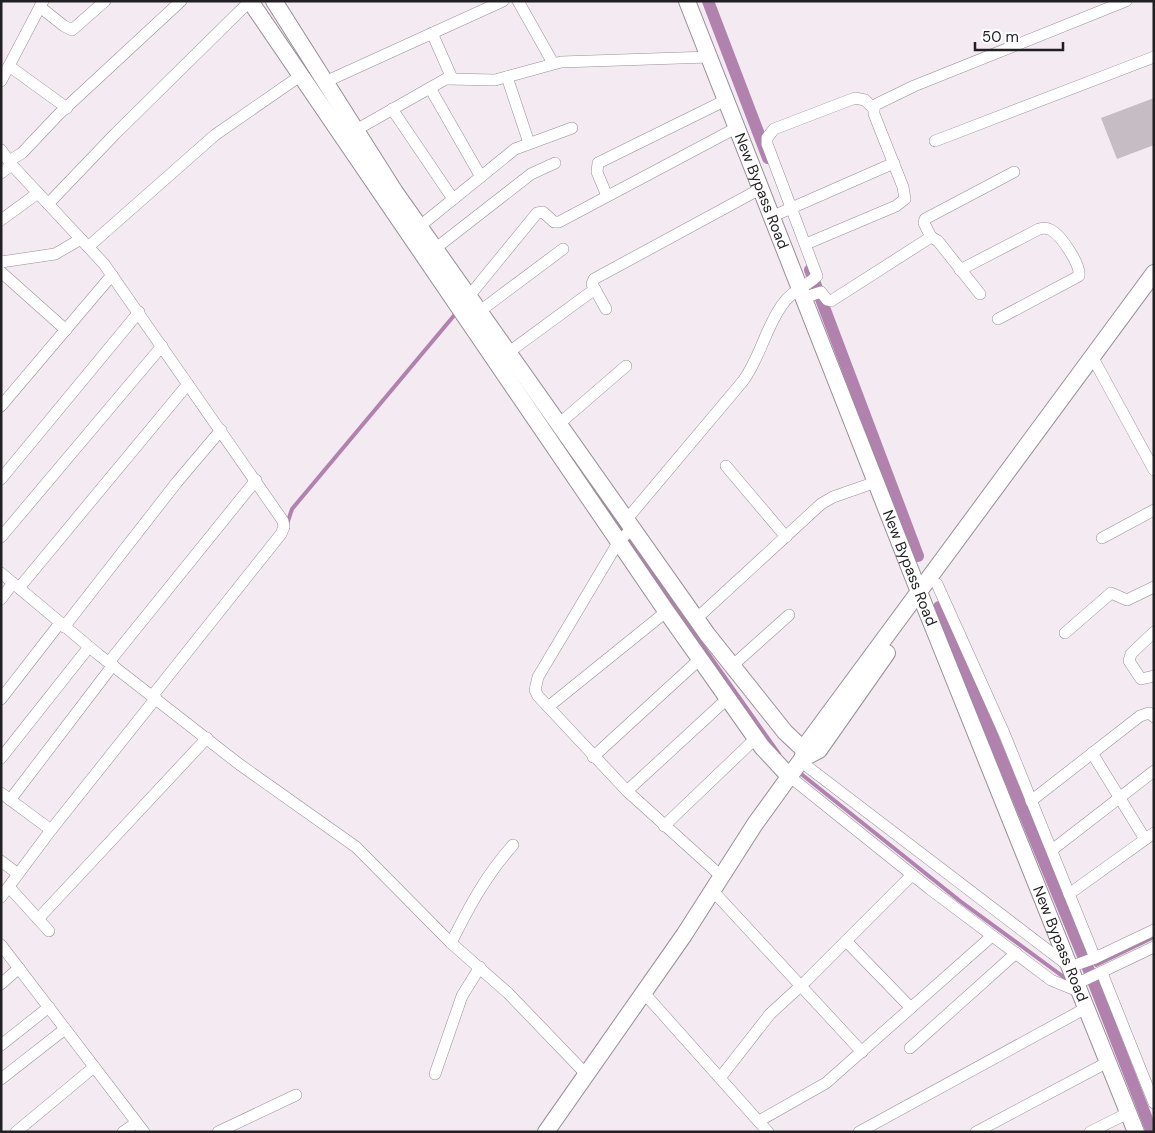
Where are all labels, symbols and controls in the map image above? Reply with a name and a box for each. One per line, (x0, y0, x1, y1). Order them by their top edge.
scale bar (975, 20, 1062, 52)
text: 50 m (982, 27, 1019, 47)
street label: New Bypass Road (730, 130, 793, 252)
street label: New Bypass Road (878, 507, 942, 629)
street label: New Bypass Road (1028, 883, 1093, 1005)

